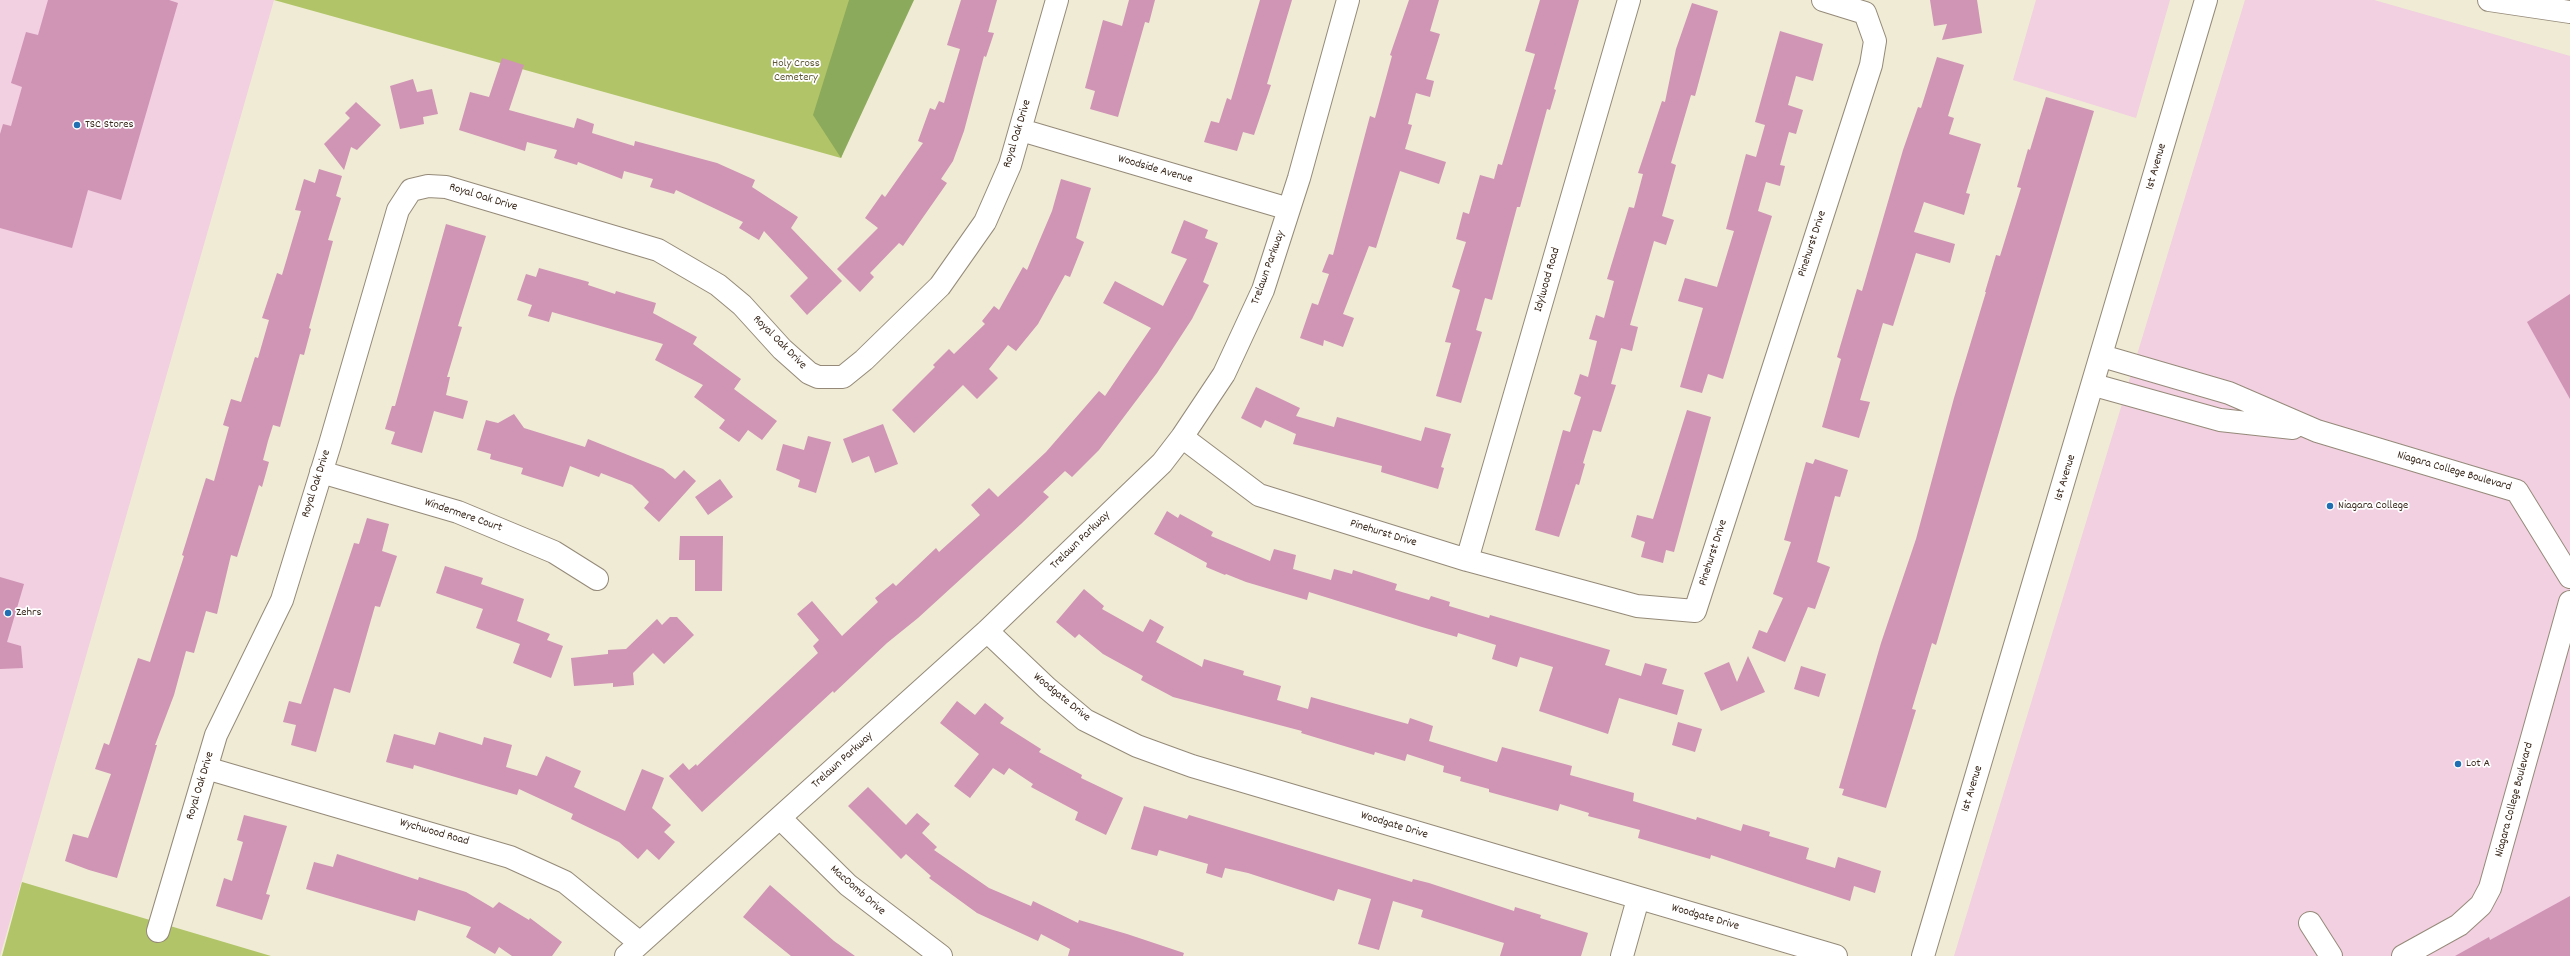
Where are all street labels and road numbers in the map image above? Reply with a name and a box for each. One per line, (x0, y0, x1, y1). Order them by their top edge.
street label: Royal Oak Drive (1001, 98, 1035, 170)
street label: 1st Avenue (2144, 142, 2170, 192)
street label: Woodside Avenue (1116, 152, 1194, 188)
street label: Royal Oak Drive (447, 181, 519, 215)
street label: Pinehurst Drive (1796, 209, 1830, 279)
street label: Trelawn Parkway (1249, 229, 1289, 307)
street label: Idylwood Road (1532, 246, 1564, 314)
street label: Royal Oak Drive (749, 313, 809, 373)
street label: Royal Oak Drive (299, 448, 335, 520)
street label: Niagara College Boulevard (2395, 449, 2513, 495)
street label: 1st Avenue (2052, 453, 2080, 503)
street label: Windermere Court (422, 496, 504, 536)
street label: Trelawn Parkway (1048, 509, 1114, 573)
street label: Pinehurst Drive (1348, 517, 1418, 551)
street label: Pinehurst Drive (1697, 518, 1731, 588)
street label: Woodgate Drive (1029, 670, 1093, 726)
street label: Trelawn Parkway (809, 730, 877, 792)
street label: Niagara College Boulevard (2493, 741, 2537, 859)
street label: Royal Oak Drive (184, 750, 218, 822)
street label: 1st Avenue (1959, 764, 1987, 814)
street label: Woodgate Drive (1359, 809, 1429, 843)
street label: Wychwood Road (398, 816, 470, 850)
street label: MacOomb Drive (826, 863, 888, 919)
street label: Woodgate Drive (1670, 901, 1740, 935)

